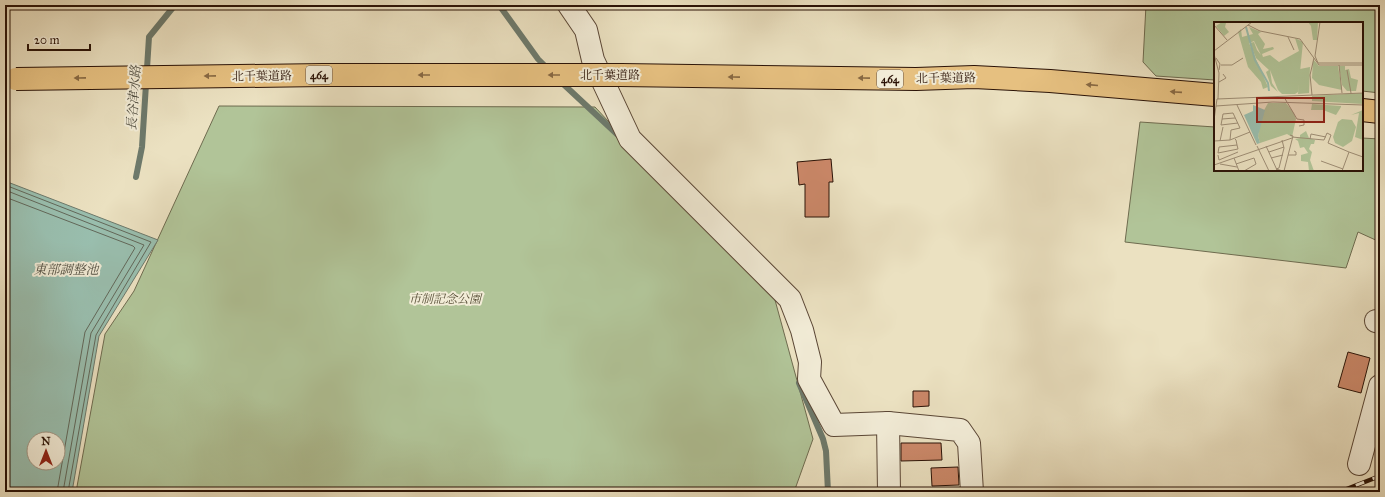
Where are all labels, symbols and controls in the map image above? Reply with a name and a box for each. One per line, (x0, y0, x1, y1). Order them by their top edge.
inset map (1214, 22, 1363, 171)
scale bar (28, 26, 90, 52)
text: 20 m (34, 33, 60, 47)
water label: 長谷津水路 (124, 64, 144, 131)
road number: 464 (306, 66, 332, 84)
street label: 北千葉道路 (232, 68, 292, 84)
street label: 北千葉道路 (580, 68, 640, 82)
road number: 464 (877, 70, 903, 88)
street label: 北千葉道路 (916, 70, 976, 86)
one-way arrow (417, 72, 430, 78)
one-way arrow (547, 72, 560, 78)
one-way arrow (203, 73, 216, 79)
one-way arrow (727, 74, 740, 80)
one-way arrow (73, 75, 86, 81)
one-way arrow (857, 75, 870, 81)
one-way arrow (1086, 81, 1098, 88)
one-way arrow (1170, 88, 1182, 95)
water label: 東部調整池 (33, 262, 100, 278)
park label: 市制記念公園 (409, 292, 483, 306)
north arrow (26, 431, 66, 471)
text: N (41, 435, 51, 448)

